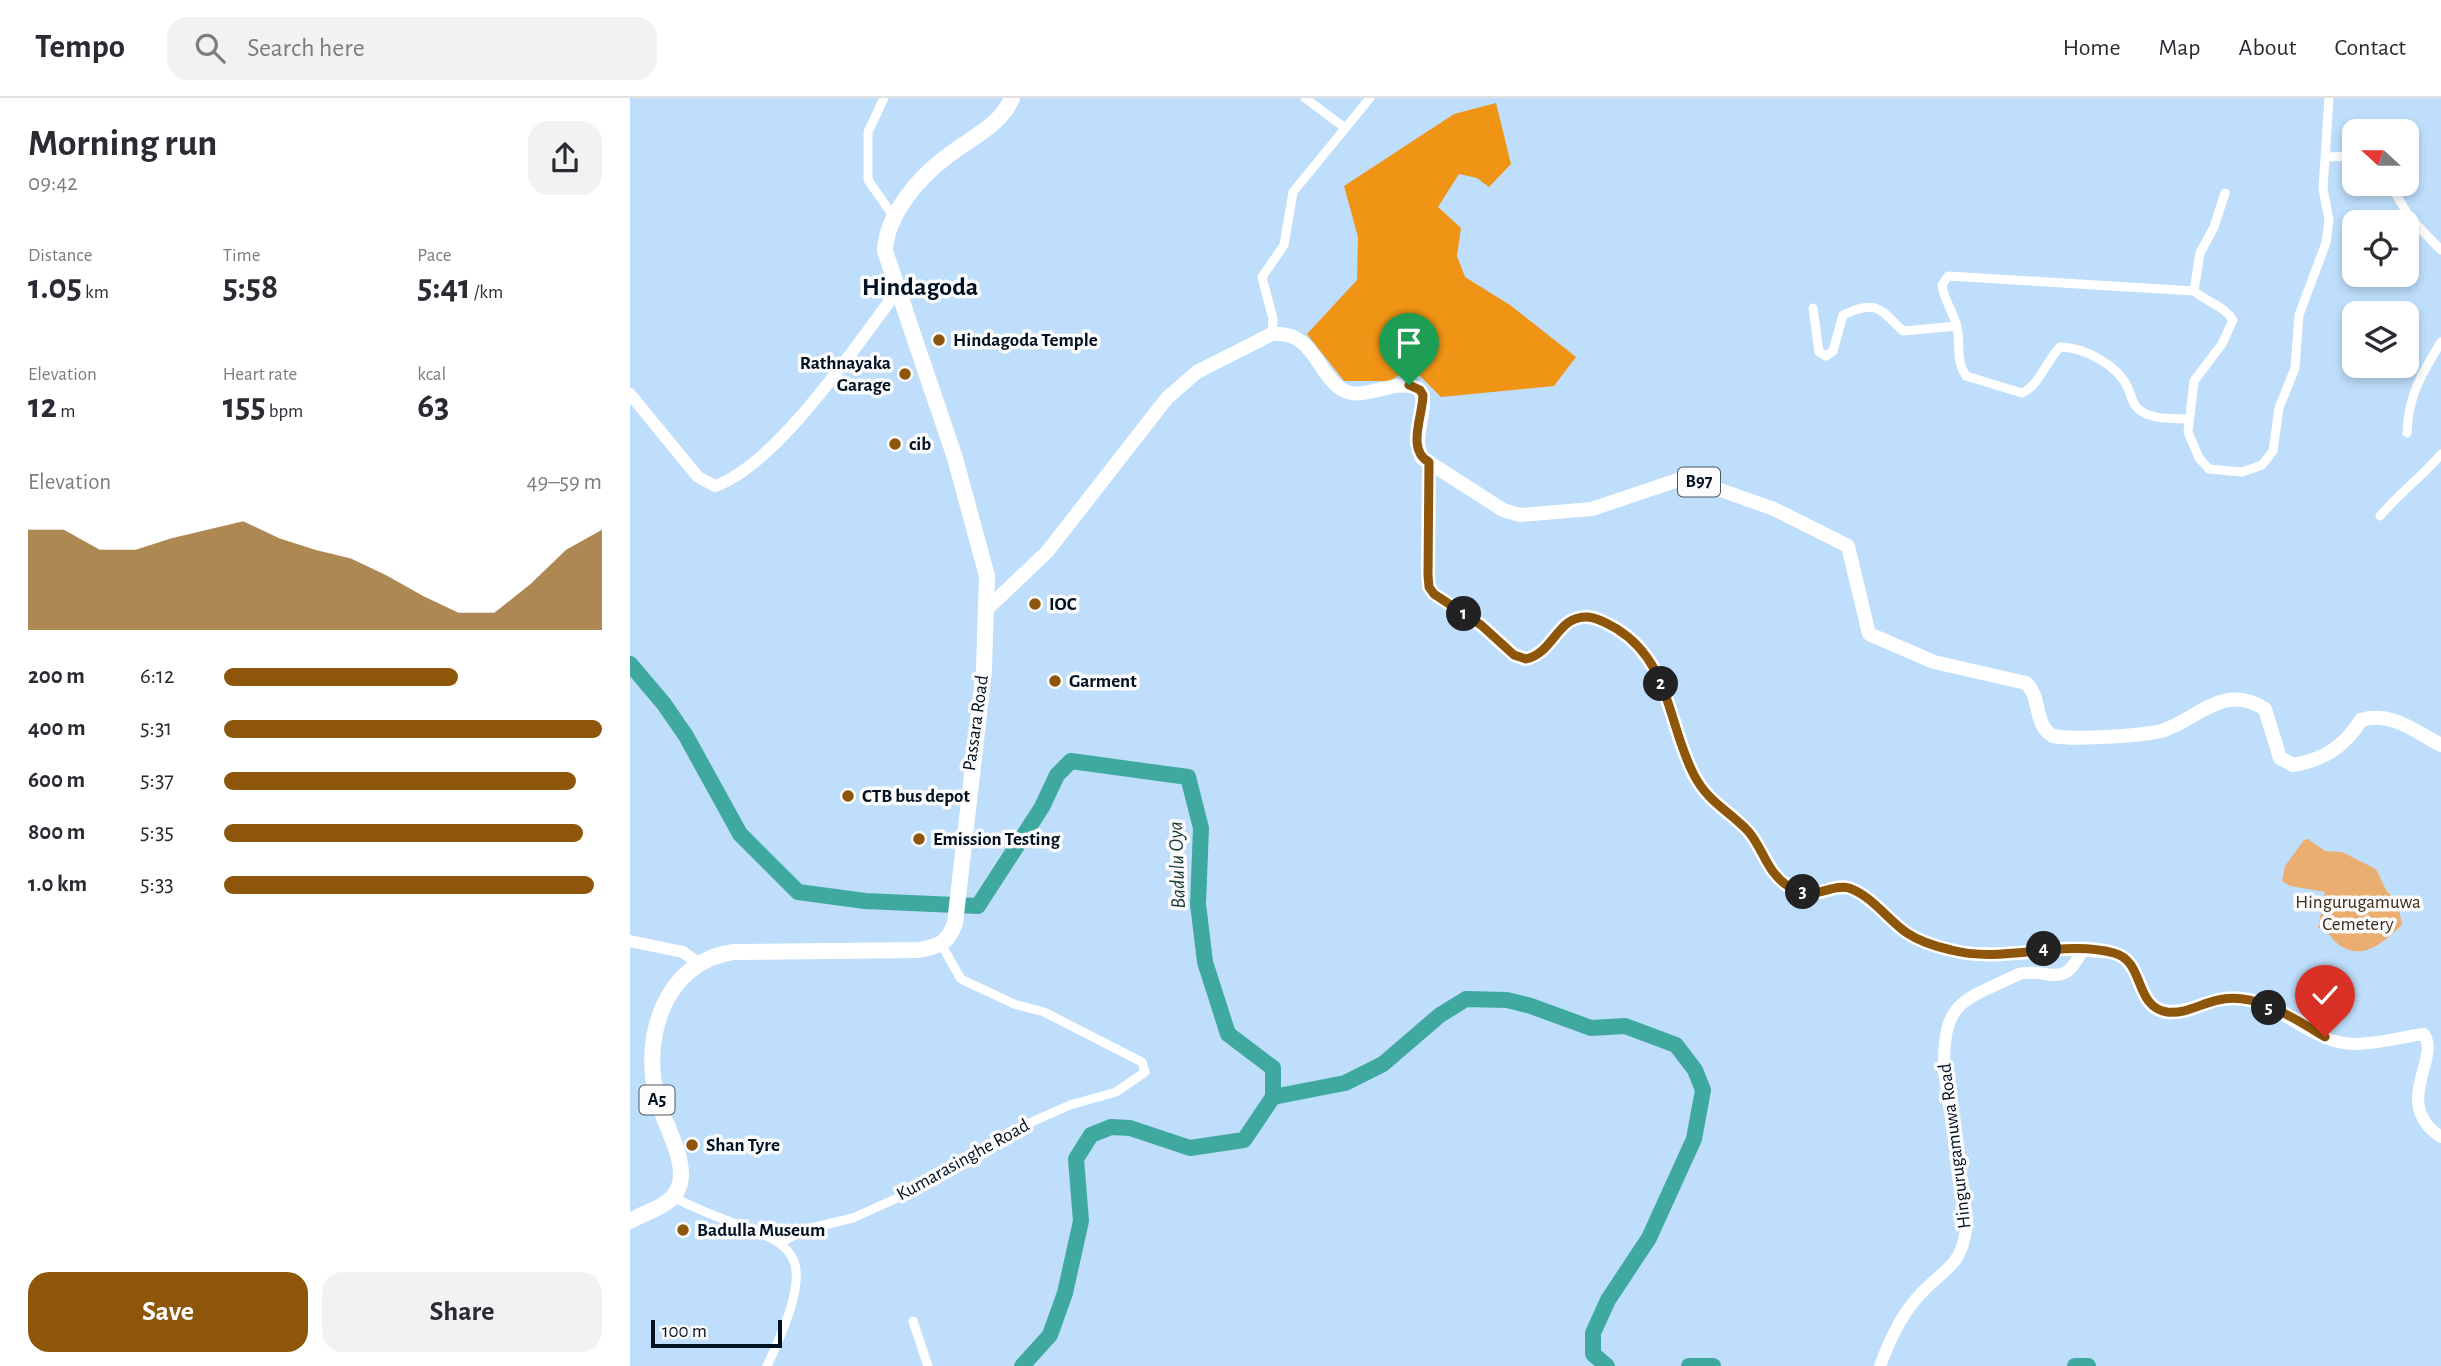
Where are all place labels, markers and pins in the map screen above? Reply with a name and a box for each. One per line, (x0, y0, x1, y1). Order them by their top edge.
pin (1379, 313, 1439, 385)
place label: Hindagoda Temple (953, 331, 1098, 350)
marker: Hindagoda Temple (931, 332, 947, 348)
place label: Rathnayaka Garage (800, 354, 891, 395)
marker: Rathnayaka Garage (897, 366, 913, 382)
place label: cib (909, 435, 931, 454)
marker: cib (887, 436, 903, 452)
place label: IOC (1049, 595, 1077, 614)
marker: IOC (1027, 596, 1043, 612)
pin: 1 (1446, 596, 1482, 632)
pin: 2 (1644, 666, 1678, 702)
place label: Garment (1069, 672, 1137, 691)
marker: Garment (1047, 673, 1063, 689)
place label: CTB bus depot (862, 787, 970, 806)
marker: CTB bus depot (840, 788, 856, 804)
place label: Emission Testing (933, 830, 1061, 849)
marker: Emission Testing (911, 831, 927, 847)
pin: 3 (1786, 874, 1820, 910)
pin: 4 (2026, 932, 2062, 966)
pin (2295, 965, 2355, 1037)
pin: 5 (2252, 990, 2286, 1026)
place label: Shan Tyre (706, 1136, 780, 1155)
marker: Shan Tyre (684, 1137, 700, 1153)
place label: Badulla Museum (697, 1221, 825, 1240)
marker: Badulla Museum (675, 1222, 691, 1238)

